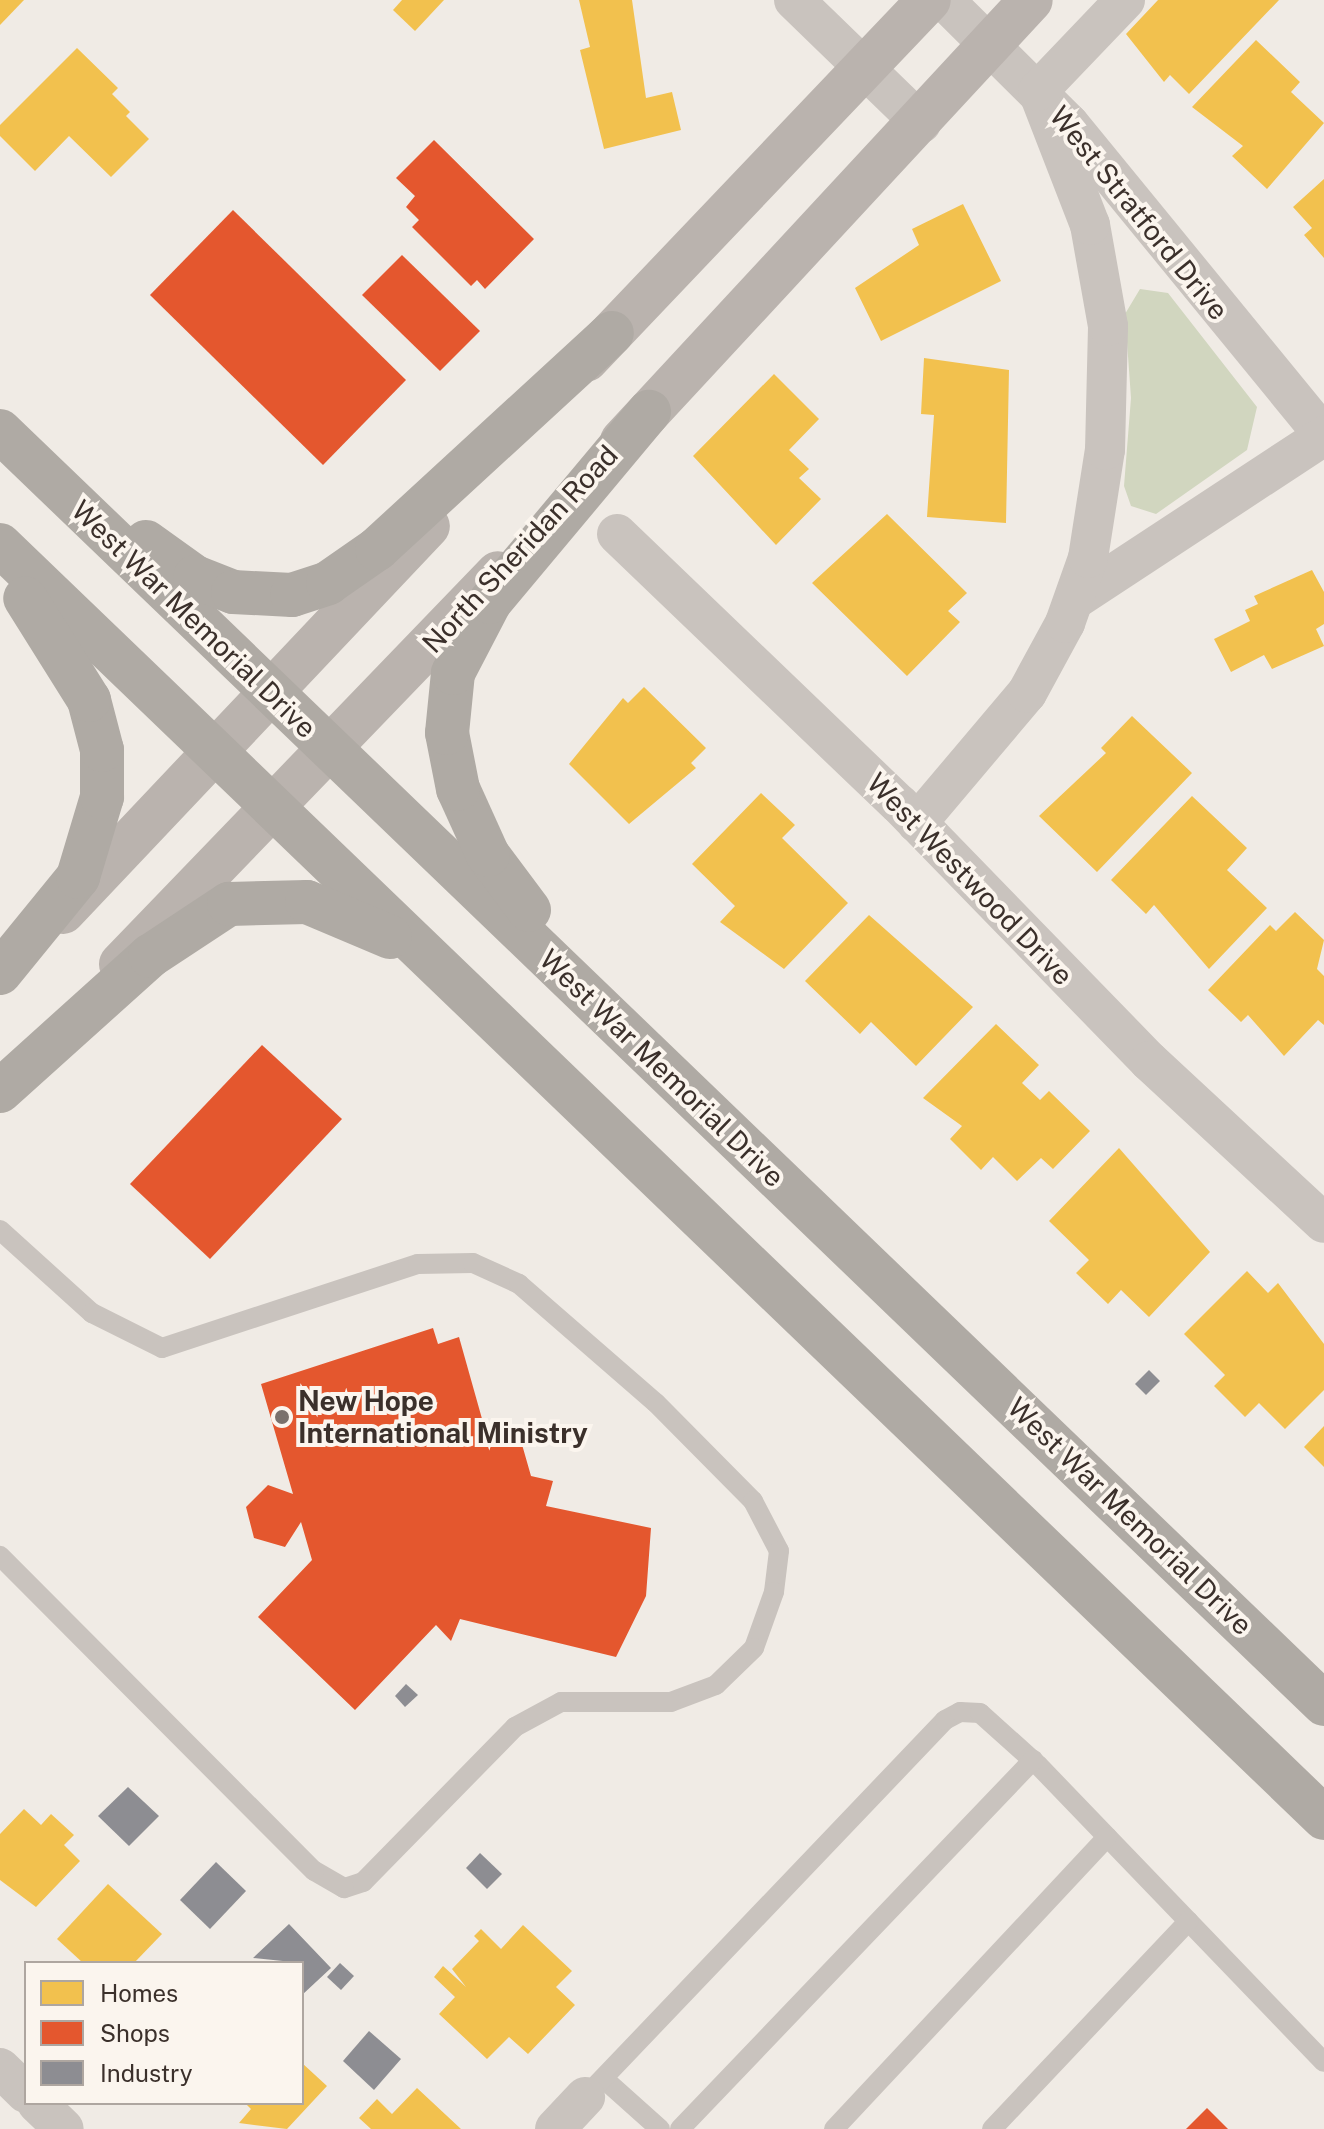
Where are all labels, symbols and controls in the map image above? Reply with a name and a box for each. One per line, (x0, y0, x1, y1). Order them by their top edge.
street label: West Stratford Drive (1043, 99, 1235, 327)
street label: North Sheridan Road (415, 438, 625, 660)
street label: West War Memorial Drive (64, 493, 324, 745)
street label: West Westwood Drive (860, 766, 1080, 992)
street label: West War Memorial Drive (532, 942, 792, 1194)
place label: New Hope International Ministry (298, 1384, 588, 1450)
street label: West War Memorial Drive (1000, 1390, 1260, 1642)
marker: New Hope International Ministry (273, 1408, 291, 1426)
legend (24, 1961, 304, 2105)
text: Homes (100, 1979, 178, 2007)
text: Shops (100, 2019, 170, 2047)
text: Industry (100, 2059, 193, 2087)

